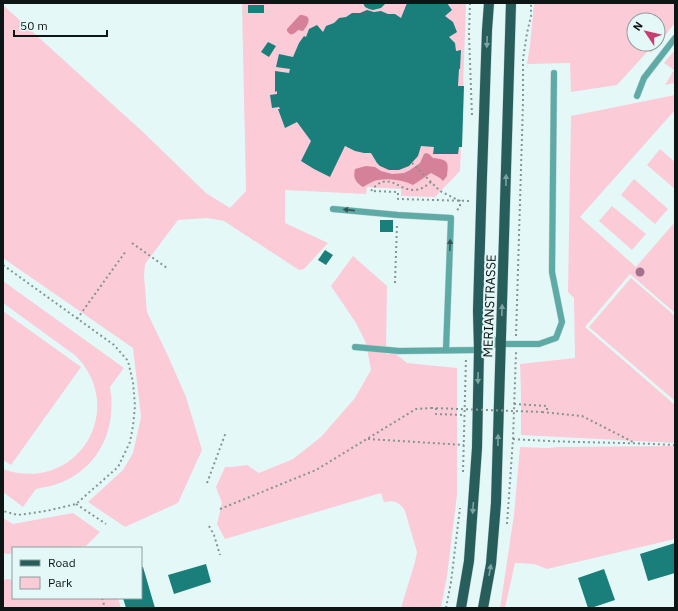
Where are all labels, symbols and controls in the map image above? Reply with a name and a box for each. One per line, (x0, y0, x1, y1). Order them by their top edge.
scale bar (14, 12, 107, 38)
north arrow (626, 12, 666, 52)
text: 50 m (20, 18, 48, 33)
text: N (630, 19, 646, 34)
one-way arrow (484, 36, 490, 49)
one-way arrow (503, 173, 509, 186)
one-way arrow (343, 207, 355, 214)
one-way arrow (447, 238, 453, 251)
street label: MERIANSTRASSE (479, 254, 500, 358)
one-way arrow (498, 304, 505, 316)
one-way arrow (475, 372, 481, 385)
one-way arrow (495, 434, 502, 446)
one-way arrow (469, 502, 476, 514)
legend (12, 547, 142, 599)
text: Road (48, 555, 76, 570)
one-way arrow (487, 564, 493, 576)
text: Park (48, 575, 73, 590)

